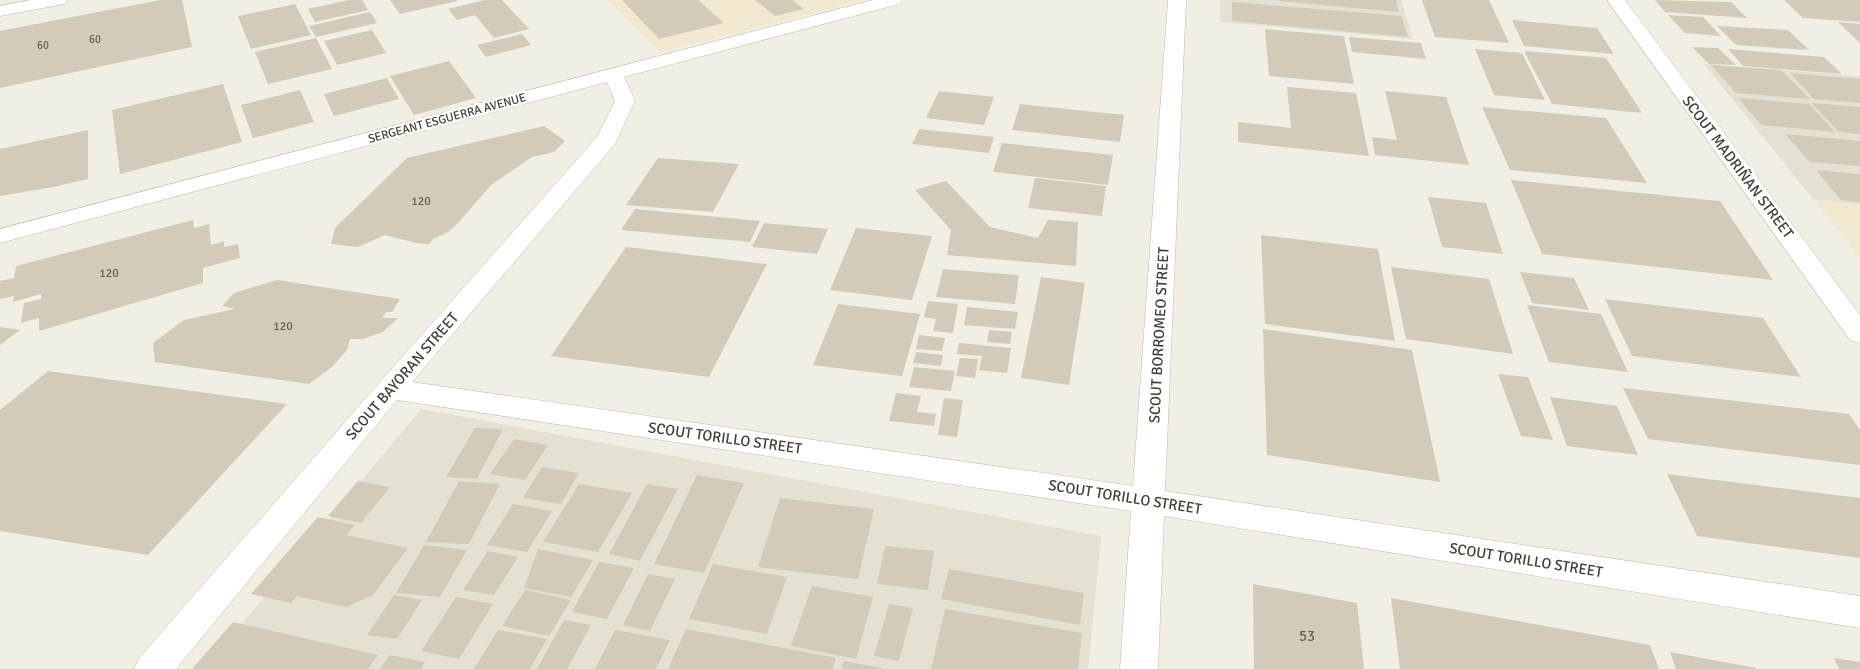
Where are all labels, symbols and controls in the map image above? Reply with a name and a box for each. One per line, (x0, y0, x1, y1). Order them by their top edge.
house number: 60 (89, 33, 101, 46)
house number: 60 (37, 39, 49, 52)
street label: SERGEANT ESGUERRA AVENUE (367, 90, 528, 147)
street label: SCOUT MADRIÑAN STREET (1679, 92, 1799, 242)
house number: 120 (411, 194, 431, 209)
street label: SCOUT BORROMEO STREET (1145, 246, 1173, 424)
house number: 120 (99, 266, 119, 281)
street label: SCOUT BAYORAN STREET (342, 308, 463, 443)
house number: 120 (273, 319, 293, 334)
street label: SCOUT TORILLO STREET (647, 418, 804, 458)
street label: SCOUT TORILLO STREET (1047, 476, 1204, 518)
street label: SCOUT TORILLO STREET (1448, 539, 1605, 581)
house number: 53 (1299, 627, 1315, 645)

